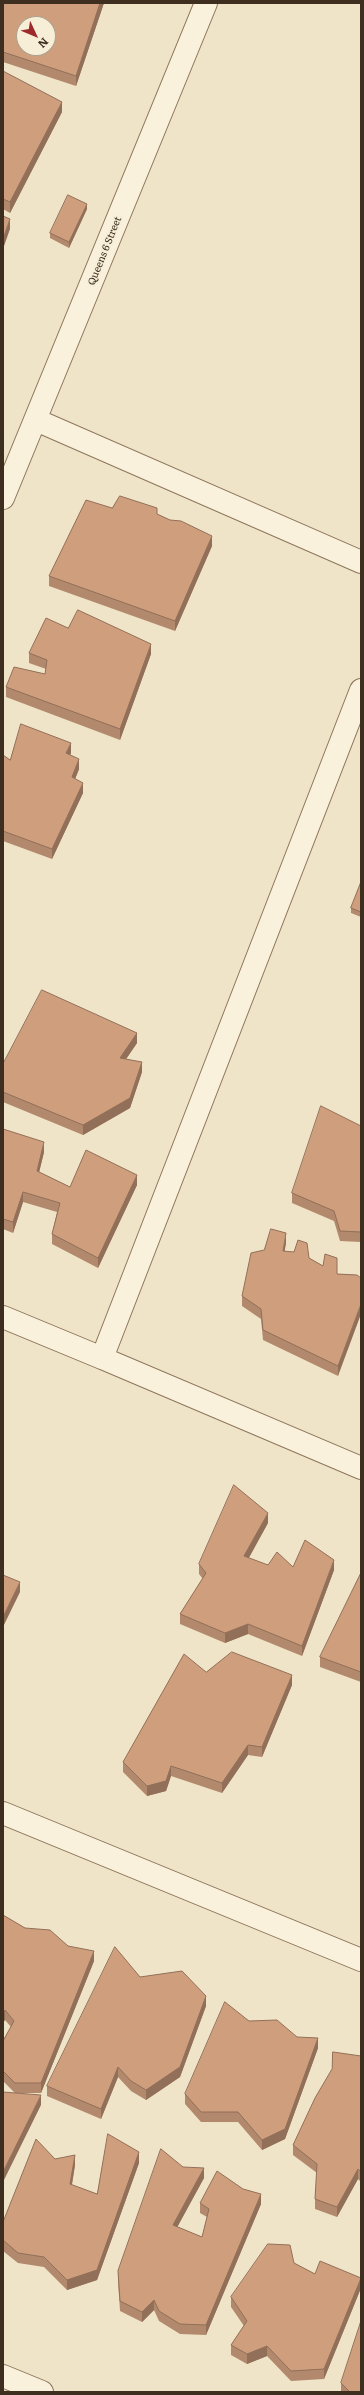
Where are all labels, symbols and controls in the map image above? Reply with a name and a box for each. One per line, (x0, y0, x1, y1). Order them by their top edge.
north arrow (16, 16, 56, 56)
text: N (35, 35, 53, 53)
street label: Queens 6 Street (86, 215, 124, 287)

